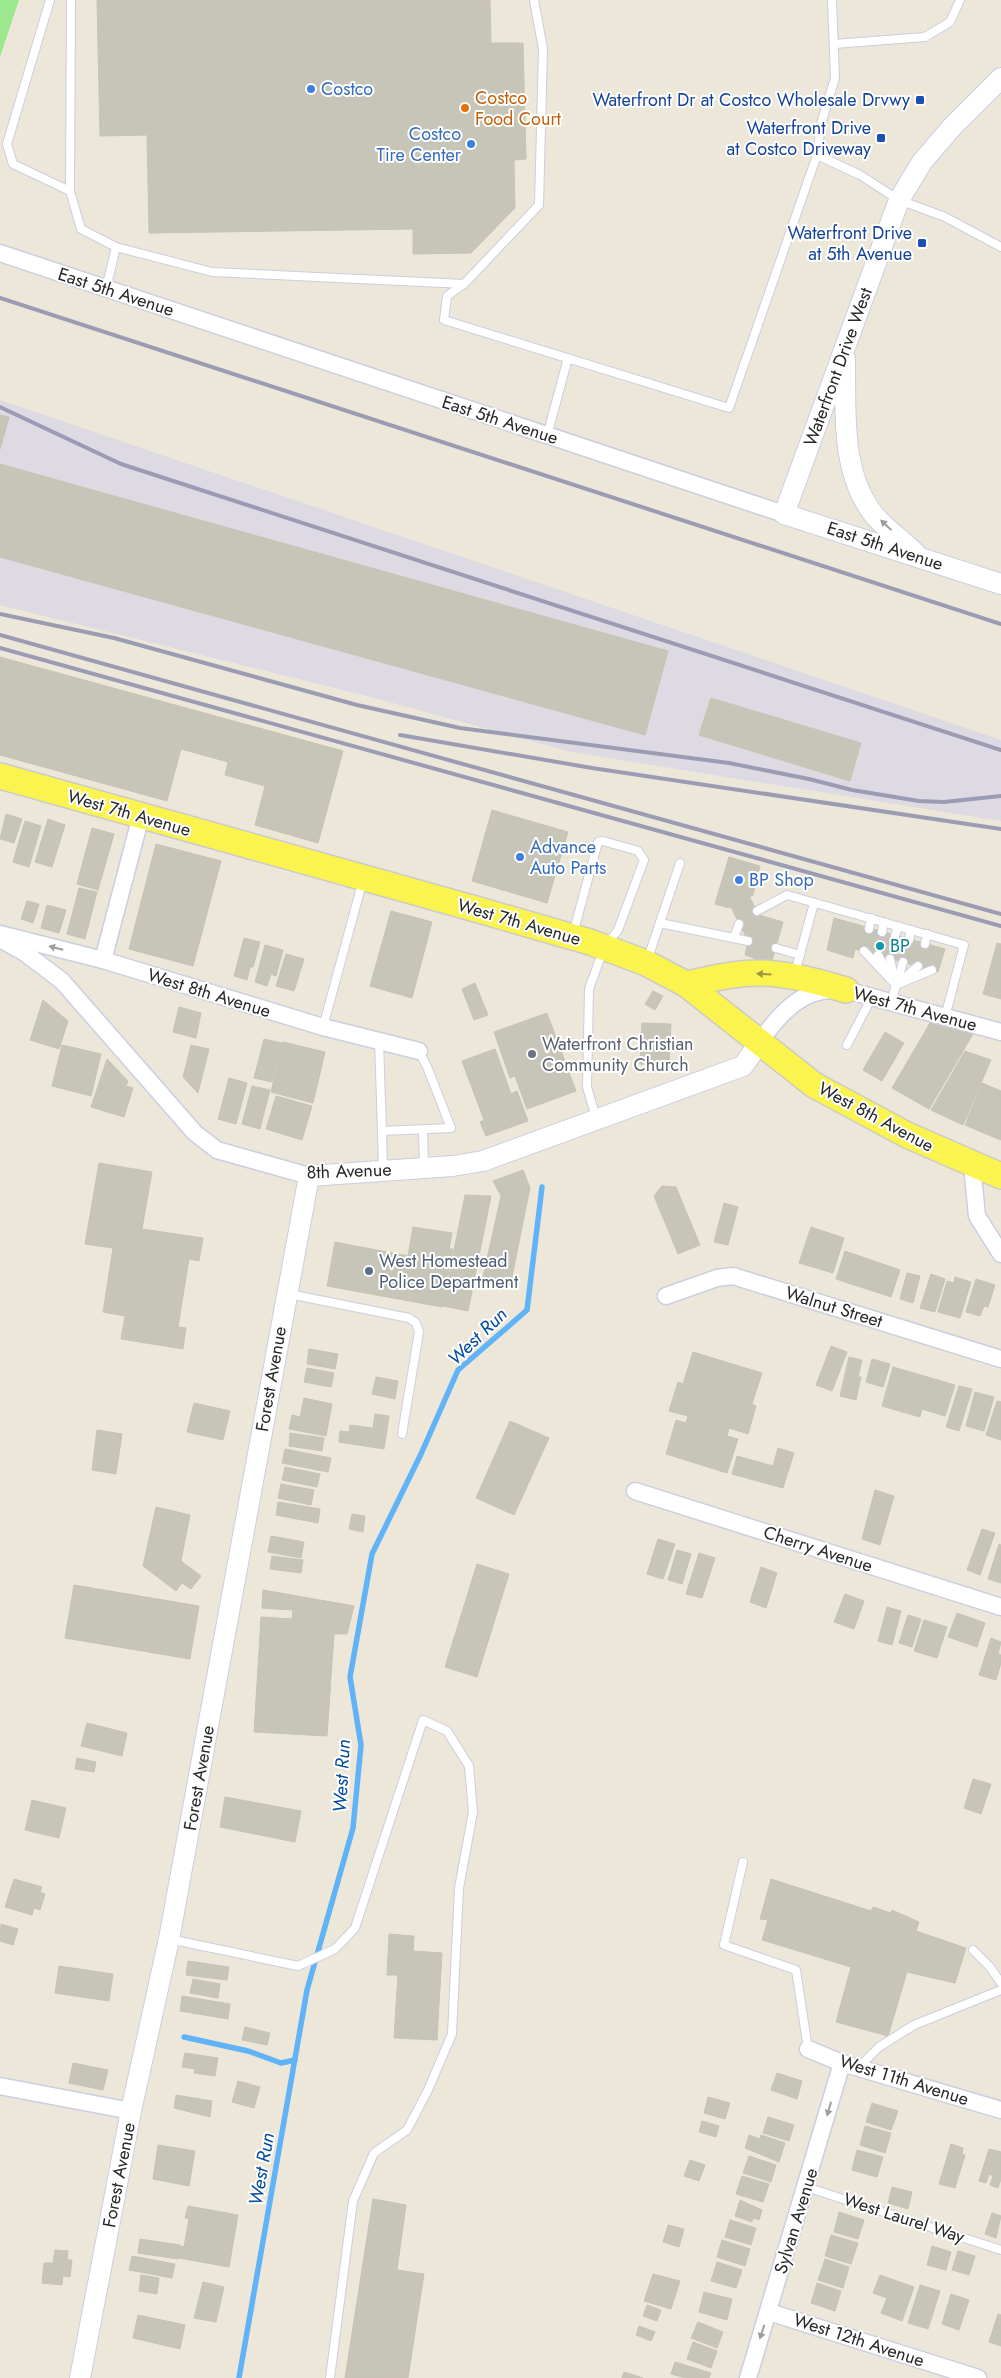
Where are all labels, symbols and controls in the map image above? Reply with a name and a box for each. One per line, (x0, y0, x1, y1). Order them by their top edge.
place label: Costco (321, 76, 373, 102)
marker: Costco (305, 83, 317, 95)
place label: Costco Food Court (475, 85, 562, 132)
place label: Waterfront Dr at Costco Wholesale Drvwy (592, 87, 910, 113)
marker: Waterfront Dr at Costco Wholesale Drvwy (914, 94, 926, 106)
marker: Costco Food Court (459, 102, 471, 114)
place label: Waterfront Drive at Costco Driveway (727, 115, 871, 162)
place label: Costco Tire Center (377, 121, 462, 168)
marker: Waterfront Drive at Costco Driveway (875, 132, 887, 144)
marker: Costco Tire Center (465, 138, 477, 150)
place label: Waterfront Drive at 5th Avenue (787, 220, 912, 267)
marker: Waterfront Drive at 5th Avenue (916, 237, 928, 249)
street label: East 5th Avenue (54, 261, 178, 323)
street label: Waterfront Drive West (797, 283, 879, 450)
street label: East 5th Avenue (438, 389, 562, 451)
street label: East 5th Avenue (823, 515, 947, 577)
one-way arrow (880, 519, 892, 531)
street label: West 7th Avenue (64, 783, 194, 843)
place label: Advance Auto Parts (530, 834, 606, 881)
marker: Advance Auto Parts (514, 851, 526, 863)
place label: BP Shop (749, 867, 814, 893)
marker: BP Shop (733, 874, 745, 886)
street label: West 7th Avenue (454, 892, 584, 952)
place label: BP (890, 933, 910, 959)
marker: BP (874, 940, 886, 952)
one-way arrow (49, 944, 64, 952)
street label: West 8th Avenue (144, 962, 274, 1024)
one-way arrow (756, 970, 772, 978)
street label: West 7th Avenue (850, 980, 980, 1038)
place label: Waterfront Christian Community Church (542, 1031, 694, 1078)
marker: Waterfront Christian Community Church (526, 1048, 538, 1060)
street label: West 8th Avenue (814, 1076, 938, 1158)
street label: 8th Avenue (306, 1157, 392, 1185)
place label: West Homestead Police Department (379, 1248, 519, 1295)
marker: West Homestead Police Department (363, 1265, 375, 1277)
street label: Walnut Street (782, 1280, 886, 1334)
water label: West Run (442, 1301, 513, 1372)
street label: Forest Avenue (249, 1324, 293, 1434)
street label: Cherry Avenue (760, 1519, 876, 1579)
street label: Forest Avenue (177, 1723, 221, 1833)
water label: West Run (326, 1739, 357, 1813)
street label: West 11th Avenue (836, 2048, 972, 2112)
one-way arrow (824, 2102, 832, 2117)
street label: Forest Avenue (96, 2120, 142, 2230)
water label: West Run (242, 2131, 281, 2208)
street label: Sylvan Avenue (768, 2165, 824, 2277)
street label: West Laurel Way (840, 2186, 968, 2250)
street label: West 12th Avenue (790, 2307, 928, 2373)
one-way arrow (758, 2325, 766, 2340)

